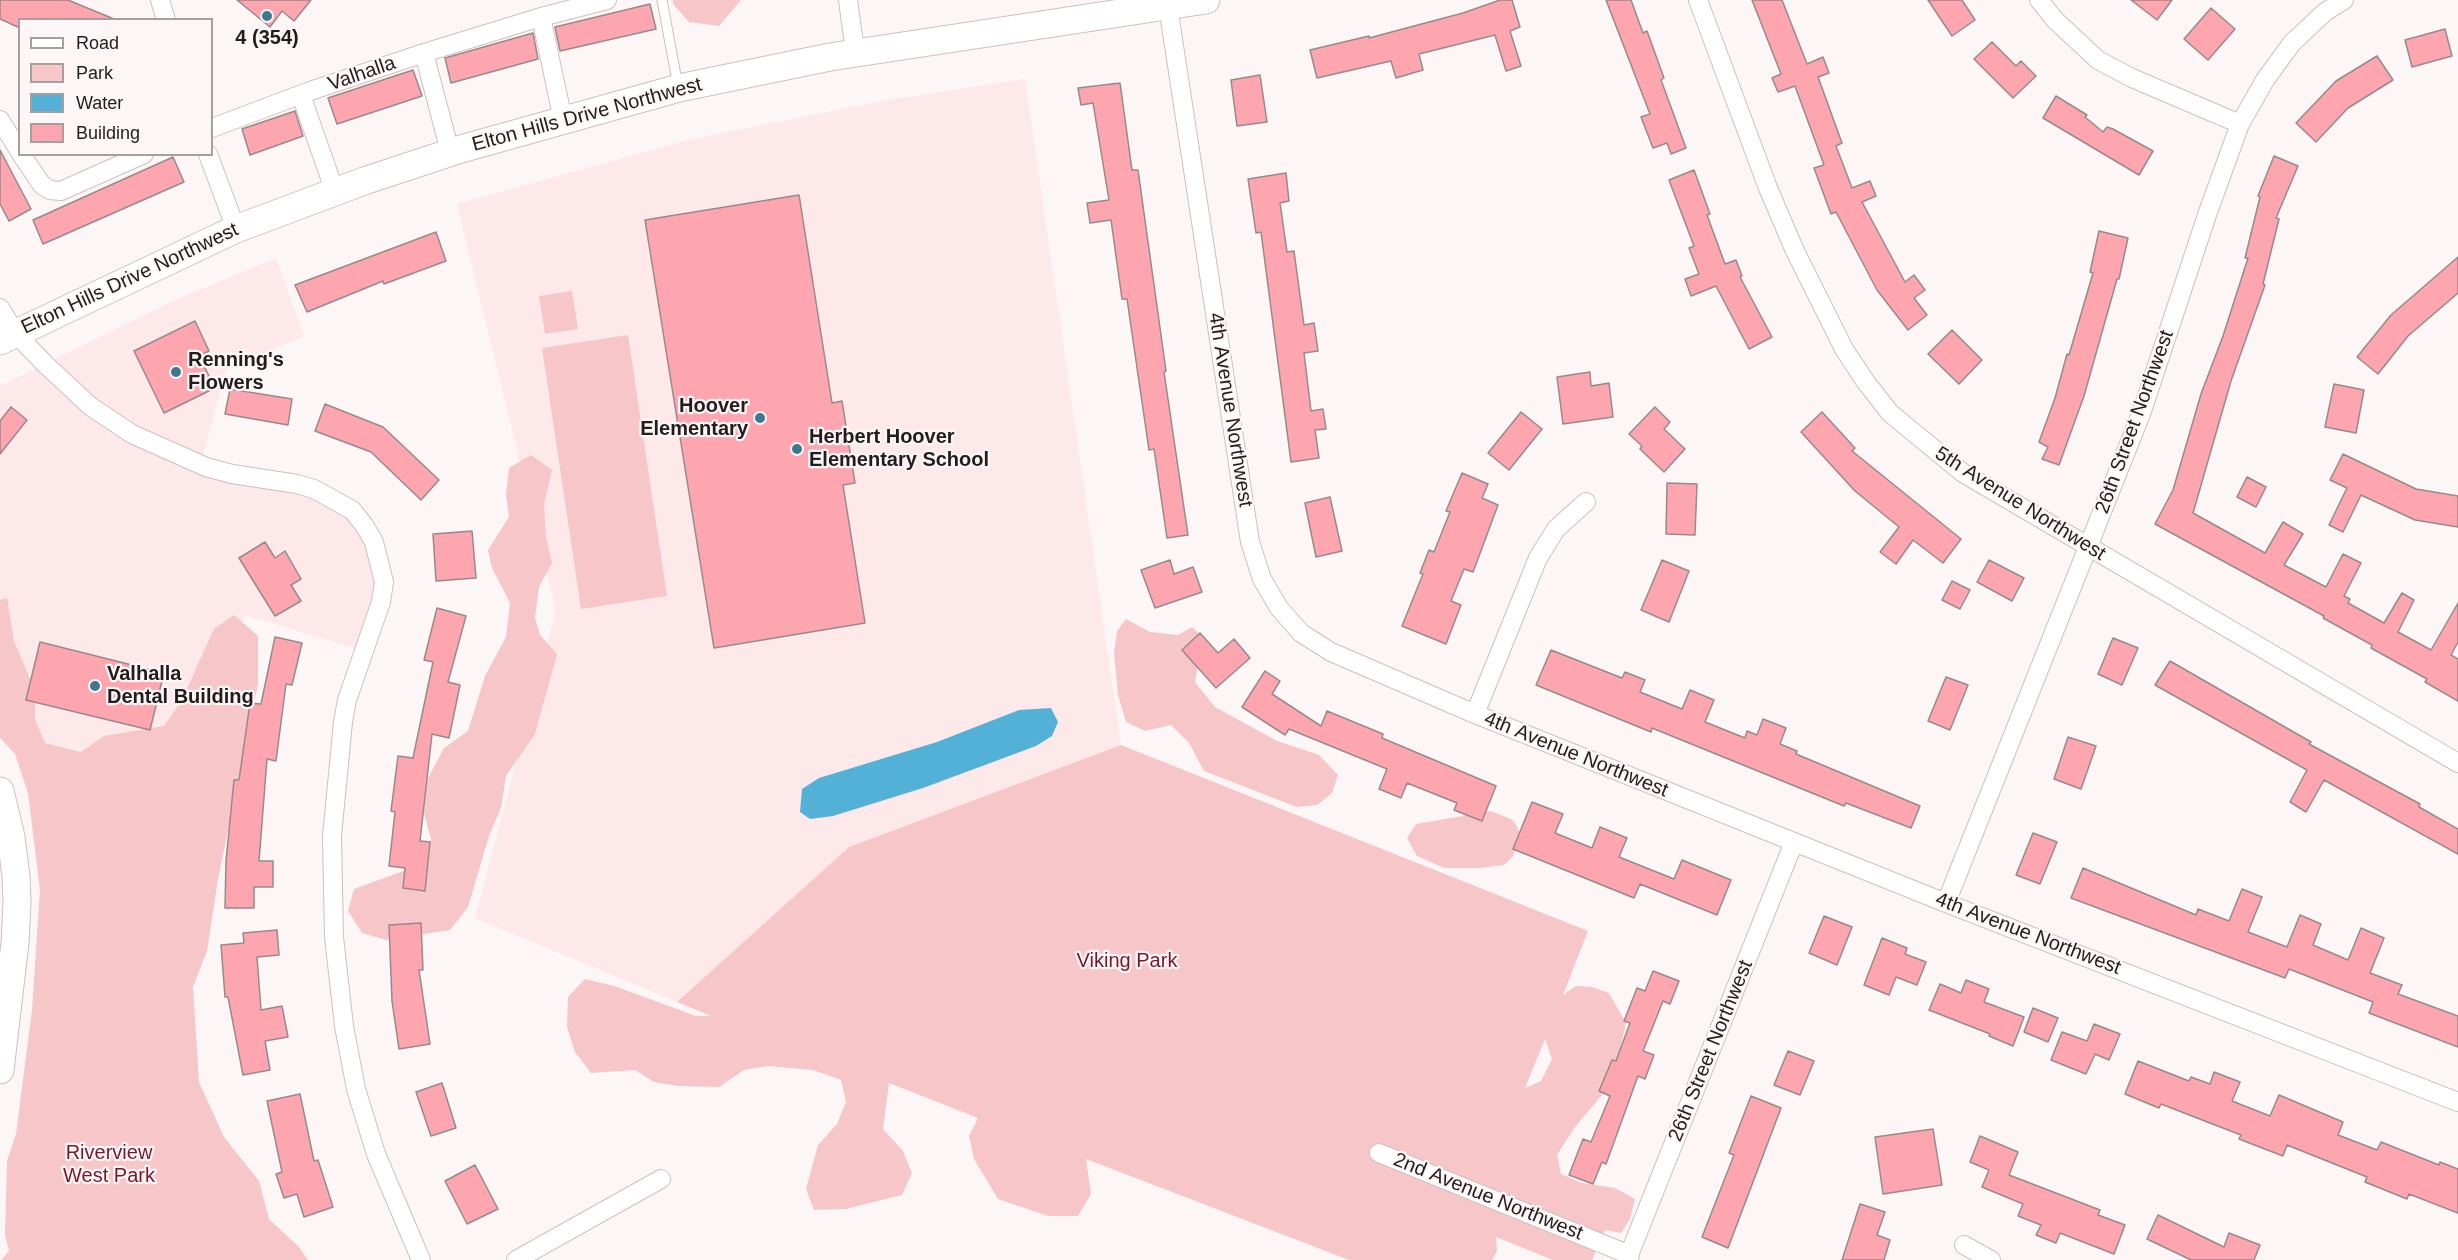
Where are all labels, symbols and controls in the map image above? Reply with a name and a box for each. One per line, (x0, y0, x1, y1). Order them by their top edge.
marker: 4 (354) (260, 9, 274, 23)
legend (18, 18, 213, 156)
place label: 4 (354) (235, 26, 299, 50)
text: Road (76, 33, 119, 53)
street label: Valhalla (325, 51, 399, 97)
text: Park (76, 63, 113, 83)
street label: Elton Hills Drive Northwest (470, 73, 704, 157)
text: Water (76, 93, 123, 113)
text: Building (76, 123, 140, 143)
street label: Elton Hills Drive Northwest (18, 218, 242, 340)
street label: 4th Avenue Northwest (1203, 311, 1257, 509)
street label: 26th Street Northwest (2091, 327, 2179, 517)
place label: Renning's Flowers (188, 348, 284, 395)
marker: Renning's Flowers (169, 365, 183, 379)
place label: Hoover Elementary (640, 394, 748, 441)
marker: Hoover Elementary (753, 411, 767, 425)
place label: Herbert Hoover Elementary School (809, 425, 989, 472)
marker: Herbert Hoover Elementary School (790, 442, 804, 456)
street label: 5th Avenue Northwest (1930, 442, 2110, 566)
place label: Valhalla Dental Building (107, 662, 254, 709)
marker: Valhalla Dental Building (88, 679, 102, 693)
street label: 4th Avenue Northwest (1480, 707, 1672, 803)
street label: 4th Avenue Northwest (1932, 888, 2124, 980)
park label: Viking Park (1077, 949, 1177, 973)
street label: 26th Street Northwest (1664, 957, 1758, 1145)
park label: Riverview West Park (63, 1141, 155, 1188)
street label: 2nd Avenue Northwest (1390, 1148, 1586, 1246)

